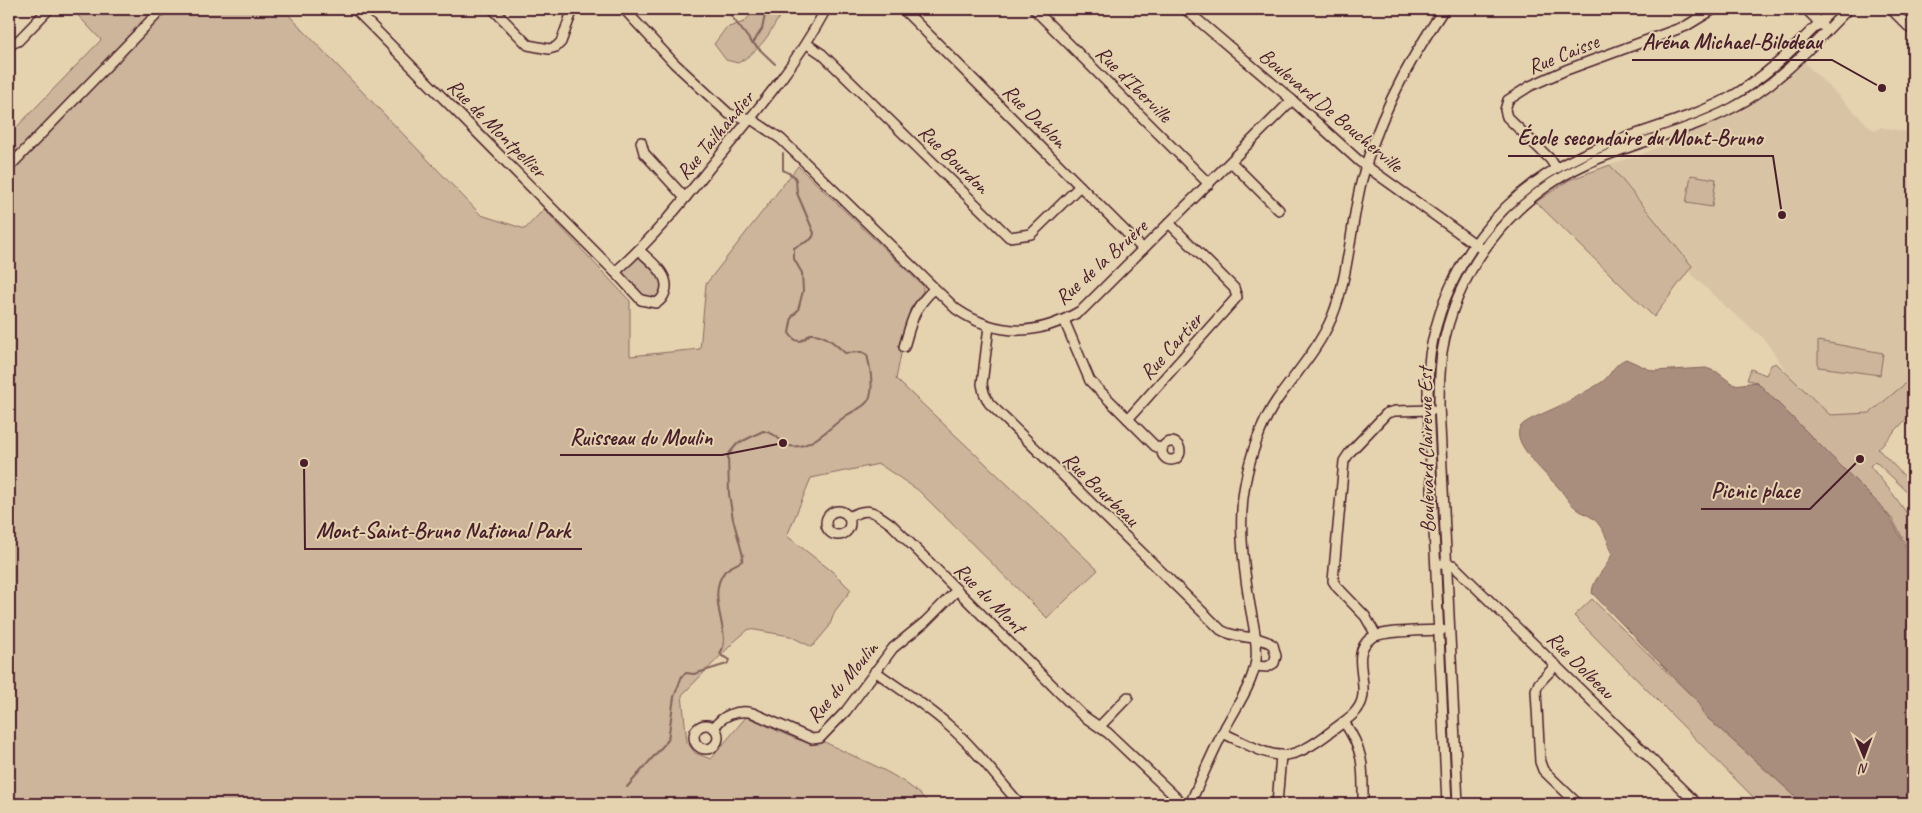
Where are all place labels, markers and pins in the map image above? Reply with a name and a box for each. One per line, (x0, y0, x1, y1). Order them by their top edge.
callout: Aréna Michael-Bilodeau (1632, 23, 1832, 60)
callout: École secondaire du Mont-Bruno (1508, 119, 1773, 156)
callout: Ruisseau du Moulin (560, 418, 722, 455)
callout: Picnic place (1701, 472, 1810, 509)
callout: Mont-Saint-Bruno National Park (305, 512, 582, 549)

